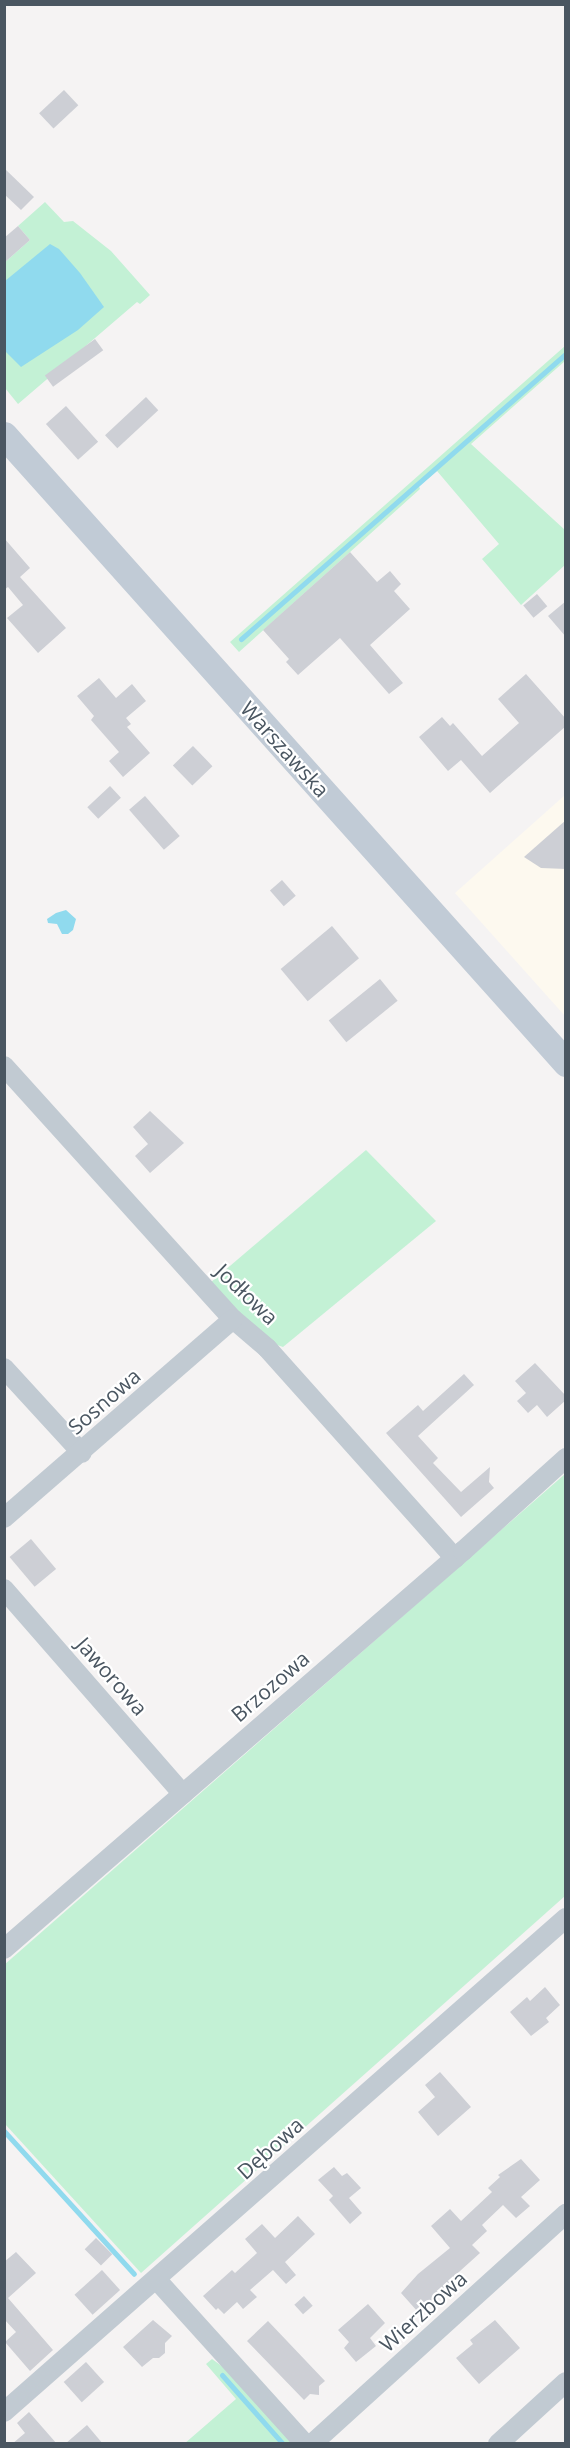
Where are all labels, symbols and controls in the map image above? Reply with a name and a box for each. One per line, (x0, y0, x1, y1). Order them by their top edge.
street label: Warszawska (235, 696, 335, 802)
street label: Jodłowa (211, 1258, 283, 1330)
street label: Sosnowa (63, 1363, 145, 1439)
street label: Jaworowa (71, 1632, 153, 1720)
street label: Brzozowa (226, 1645, 314, 1727)
street label: Dębowa (232, 2112, 308, 2184)
street label: Wierzbowa (374, 2265, 472, 2357)

